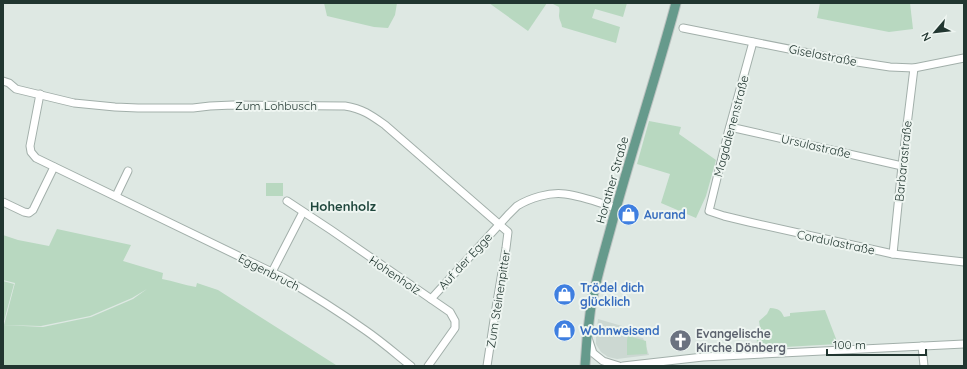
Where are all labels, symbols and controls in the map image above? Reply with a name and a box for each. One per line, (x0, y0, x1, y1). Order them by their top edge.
north arrow (915, 12, 955, 52)
text: N (918, 30, 934, 44)
street label: Giselastraße (788, 41, 858, 69)
street label: Magdalenenstraße (710, 73, 752, 178)
street label: Zum Lohbusch (235, 98, 317, 113)
street label: Barbarastraße (891, 119, 915, 202)
street label: Ursulastraße (780, 131, 853, 161)
street label: Horather Straße (592, 135, 632, 225)
district label: Hohenholz (310, 198, 376, 214)
shop icon: Aurand (615, 201, 641, 227)
place label: Aurand (644, 207, 686, 222)
street label: Cordulastraße (796, 226, 877, 258)
street label: Auf der Egge (435, 229, 495, 293)
street label: Zum Steinenpitter (483, 249, 513, 349)
street label: Eggenbruch (236, 250, 302, 294)
street label: Hohenholz (366, 252, 424, 298)
place label: Trödel dich glücklich (580, 280, 644, 309)
shop icon: Trödel dich glücklich (552, 281, 578, 307)
shop icon: Wohnweisend (552, 317, 578, 343)
place label: Wohnweisend (580, 323, 660, 338)
place label: Evangelische Kirche Dönberg (696, 326, 786, 355)
church icon: Evangelische Kirche Dönberg (668, 327, 694, 353)
scale bar (827, 331, 926, 357)
text: 100 m (833, 337, 866, 352)

